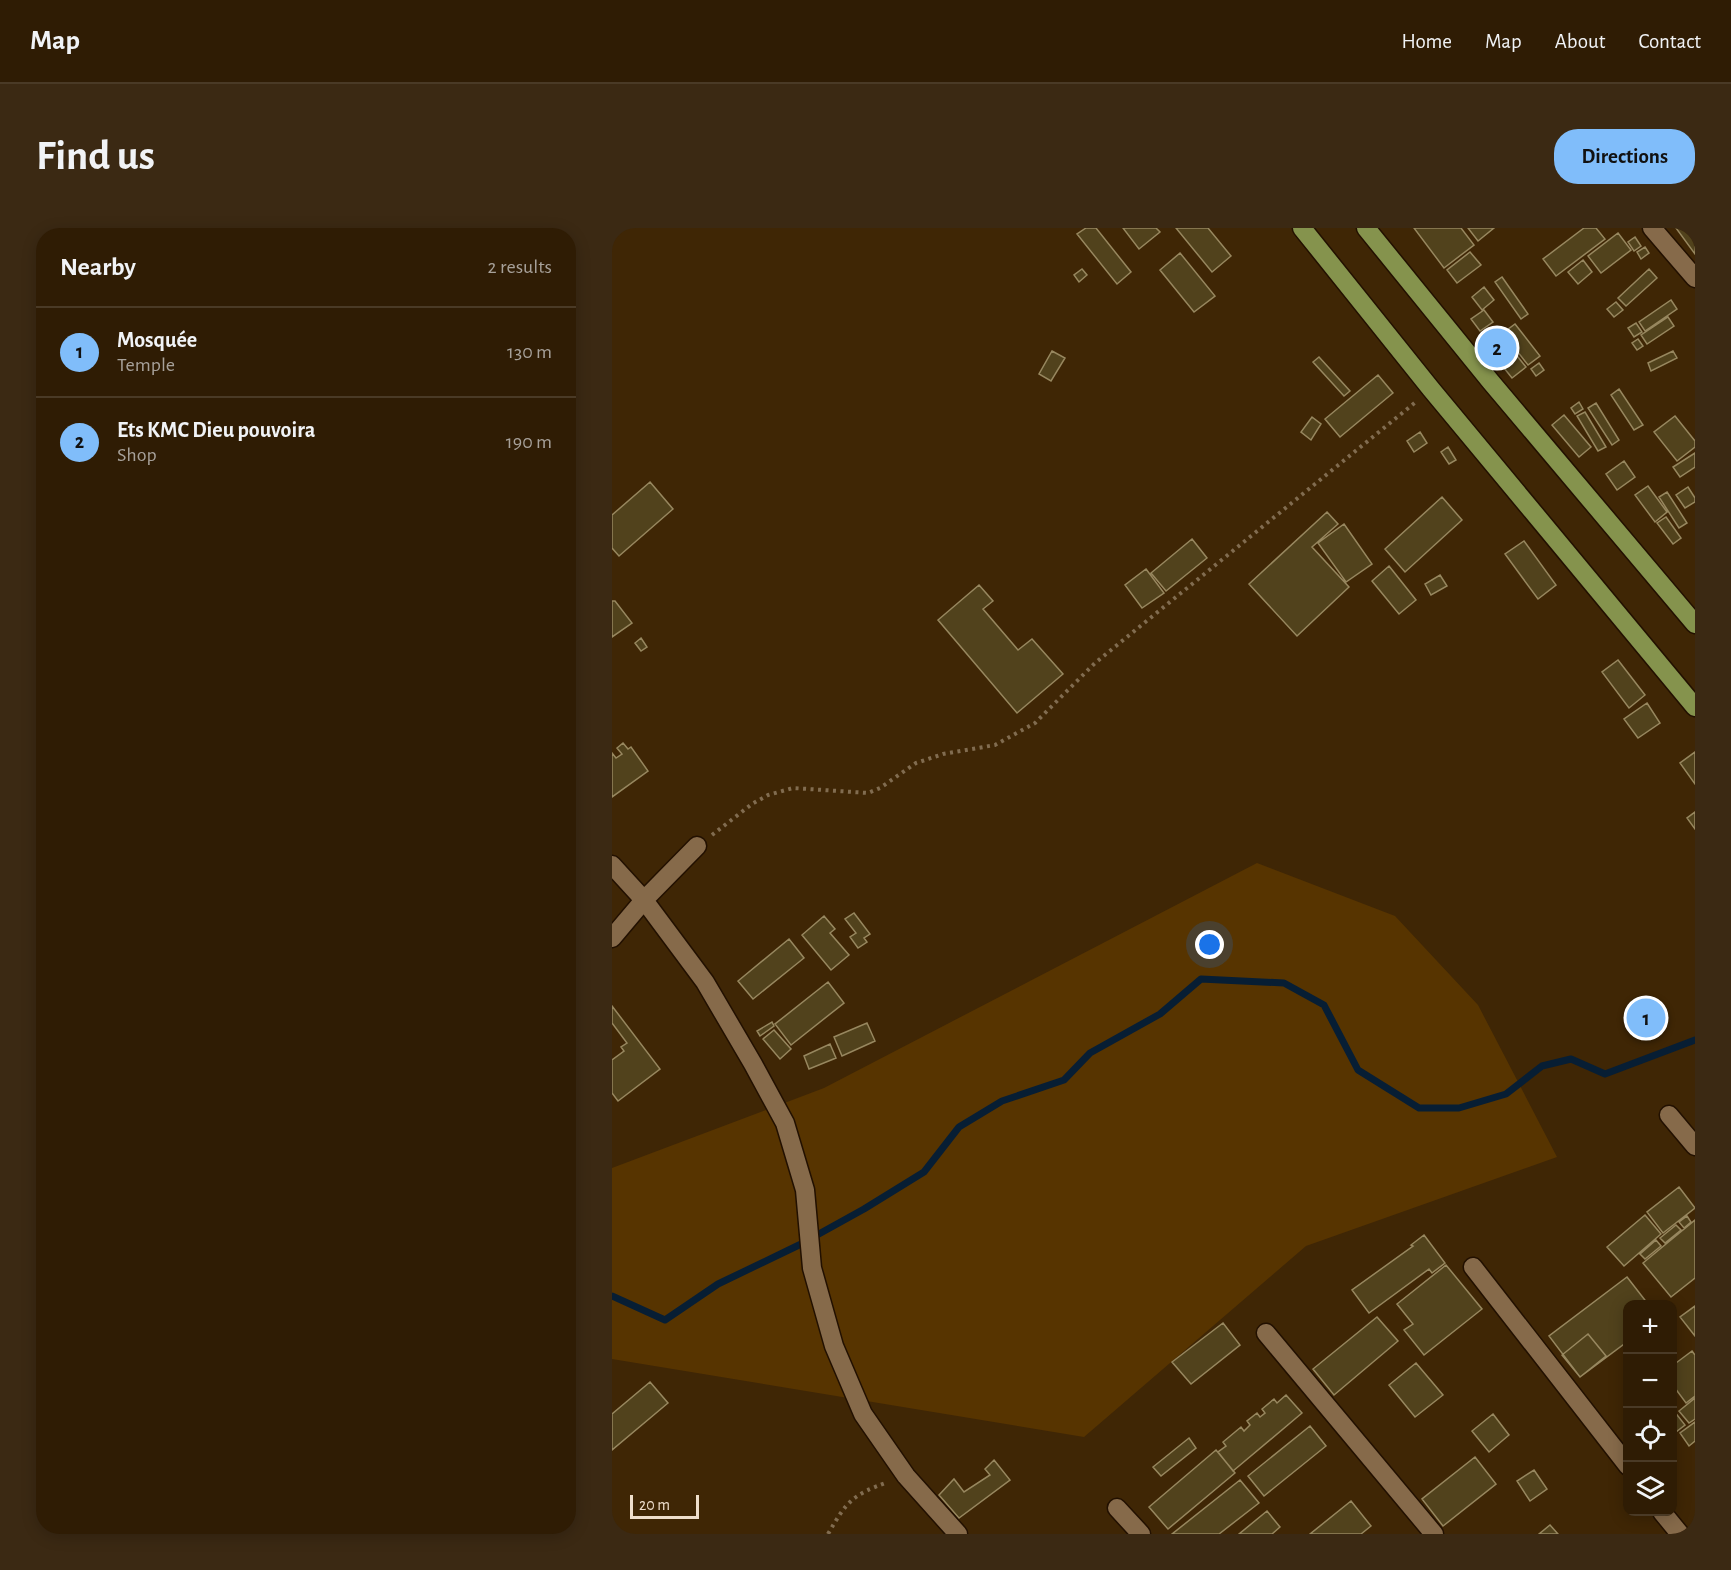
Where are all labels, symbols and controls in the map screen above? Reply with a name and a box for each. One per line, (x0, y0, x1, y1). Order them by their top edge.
text: Map (30, 27, 80, 55)
text: Home (1401, 31, 1452, 52)
text: Map (1485, 31, 1522, 52)
text: About (1555, 31, 1605, 52)
text: Contact (1638, 31, 1701, 52)
button: Directions (1554, 129, 1695, 184)
text: Find us (36, 135, 155, 177)
text: Nearby (60, 254, 136, 280)
text: 2 results (488, 257, 552, 277)
pin: 2 (1478, 326, 1516, 370)
text: Mosquée (117, 329, 197, 351)
text: 1 (76, 342, 83, 362)
text: 130 m (507, 342, 552, 362)
text: Temple (117, 355, 175, 375)
text: Ets KMC Dieu pouvoira (117, 419, 315, 441)
text: 2 (75, 432, 84, 452)
text: 190 m (506, 432, 552, 452)
text: Shop (117, 445, 157, 465)
your location (1195, 930, 1224, 959)
pin: 1 (1626, 996, 1666, 1040)
map controls (1623, 1300, 1677, 1516)
button: + (1623, 1300, 1677, 1354)
button: − (1623, 1354, 1677, 1408)
button: locate (1623, 1408, 1677, 1462)
button: layers (1623, 1462, 1677, 1516)
scale bar (630, 1492, 699, 1520)
text: 20 m (639, 1497, 670, 1513)

